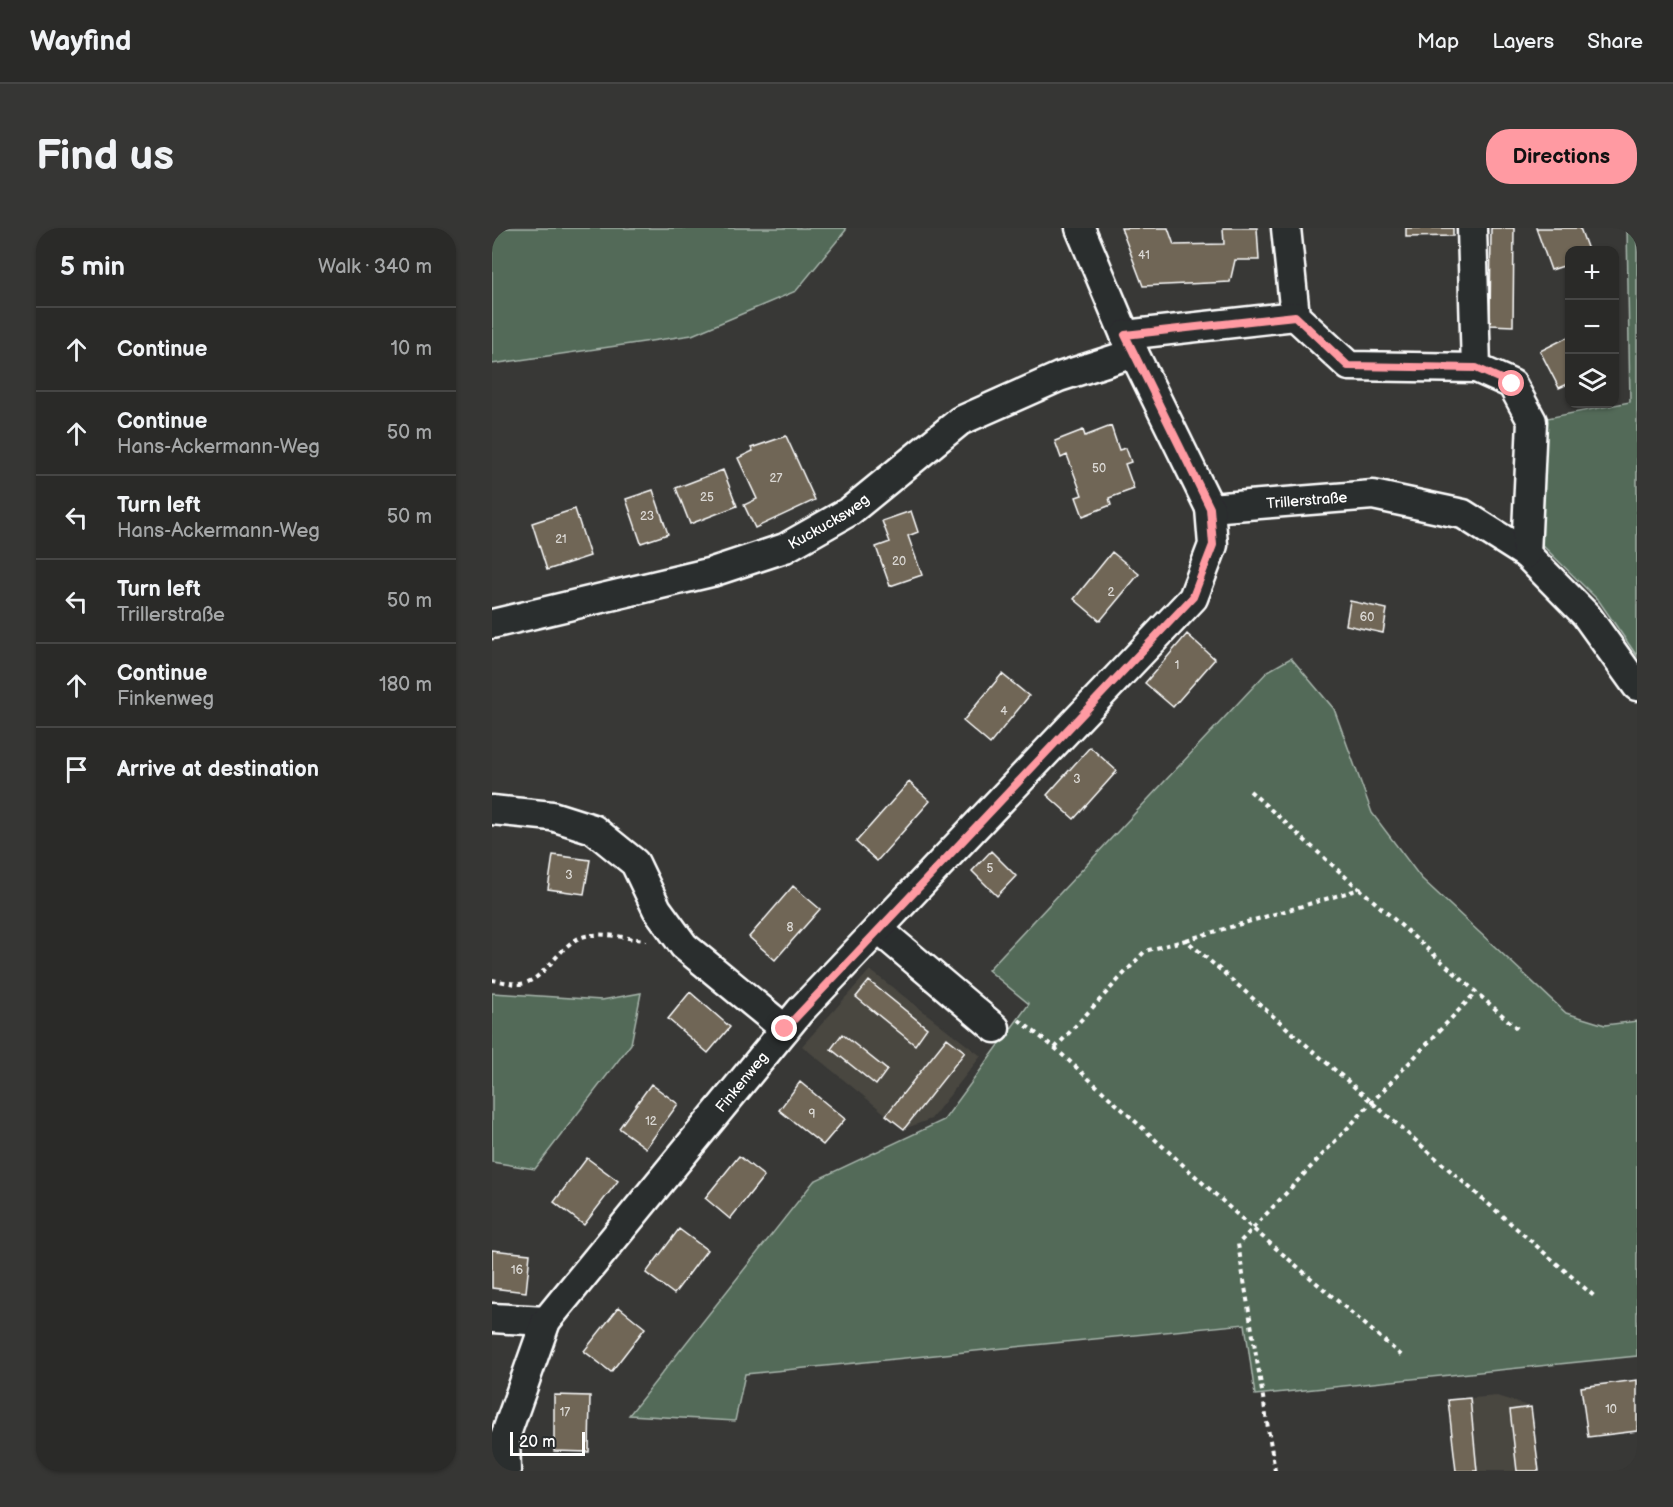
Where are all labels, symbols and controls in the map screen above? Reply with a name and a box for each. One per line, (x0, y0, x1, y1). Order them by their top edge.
text: Wayfind (30, 25, 131, 58)
text: Map (1417, 29, 1459, 54)
text: Layers (1492, 29, 1554, 54)
text: Share (1587, 29, 1643, 54)
button: Directions (1486, 129, 1637, 184)
text: Find us (36, 131, 174, 182)
map controls (1565, 246, 1619, 408)
button: + (1565, 246, 1619, 300)
house number: 41 (1138, 248, 1150, 263)
text: 5 min (60, 252, 125, 283)
text: Walk · 340 m (318, 255, 432, 279)
button: − (1565, 300, 1619, 354)
icon: ahead (60, 333, 93, 366)
text: Continue (117, 336, 207, 363)
text: 10 m (391, 337, 432, 361)
button: layers (1565, 354, 1619, 408)
route start (1498, 370, 1524, 396)
text: Continue (117, 408, 207, 435)
icon: ahead (60, 417, 93, 450)
text: 50 m (387, 421, 432, 445)
text: Hans-Ackermann-Weg (117, 435, 320, 459)
house number: 50 (1092, 461, 1106, 476)
house number: 27 (770, 471, 783, 486)
street label: Trillerstraße (1266, 488, 1348, 513)
house number: 25 (700, 490, 714, 505)
street label: Kuckucksweg (785, 490, 873, 554)
text: Turn left (117, 492, 201, 519)
icon: left (60, 501, 93, 534)
text: 50 m (387, 505, 432, 529)
house number: 23 (640, 509, 654, 524)
text: Hans-Ackermann-Weg (117, 519, 320, 543)
house number: 21 (555, 532, 567, 547)
house number: 20 (892, 554, 906, 569)
text: Turn left (117, 576, 201, 603)
icon: left (60, 585, 93, 618)
house number: 2 (1107, 585, 1115, 600)
text: 50 m (387, 589, 432, 613)
text: Trillerstraße (117, 603, 225, 627)
house number: 60 (1360, 610, 1374, 625)
house number: 1 (1175, 658, 1179, 673)
text: Continue (117, 660, 207, 687)
icon: ahead (60, 669, 93, 702)
text: 180 m (379, 673, 432, 697)
text: Finkenweg (117, 687, 214, 711)
house number: 4 (1000, 704, 1008, 719)
icon: arrive (60, 753, 93, 786)
text: Arrive at destination (117, 756, 319, 783)
house number: 3 (1073, 772, 1081, 787)
house number: 5 (987, 861, 994, 876)
house number: 3 (565, 868, 573, 883)
house number: 8 (787, 920, 794, 935)
route end (771, 1015, 797, 1041)
street label: Finkenweg (711, 1048, 772, 1116)
house number: 9 (809, 1107, 816, 1122)
house number: 12 (645, 1114, 657, 1129)
house number: 16 (511, 1263, 523, 1278)
house number: 10 (1605, 1402, 1617, 1417)
house number: 17 (560, 1405, 570, 1420)
scale bar (510, 1429, 585, 1456)
text: 20 m (519, 1433, 555, 1452)

